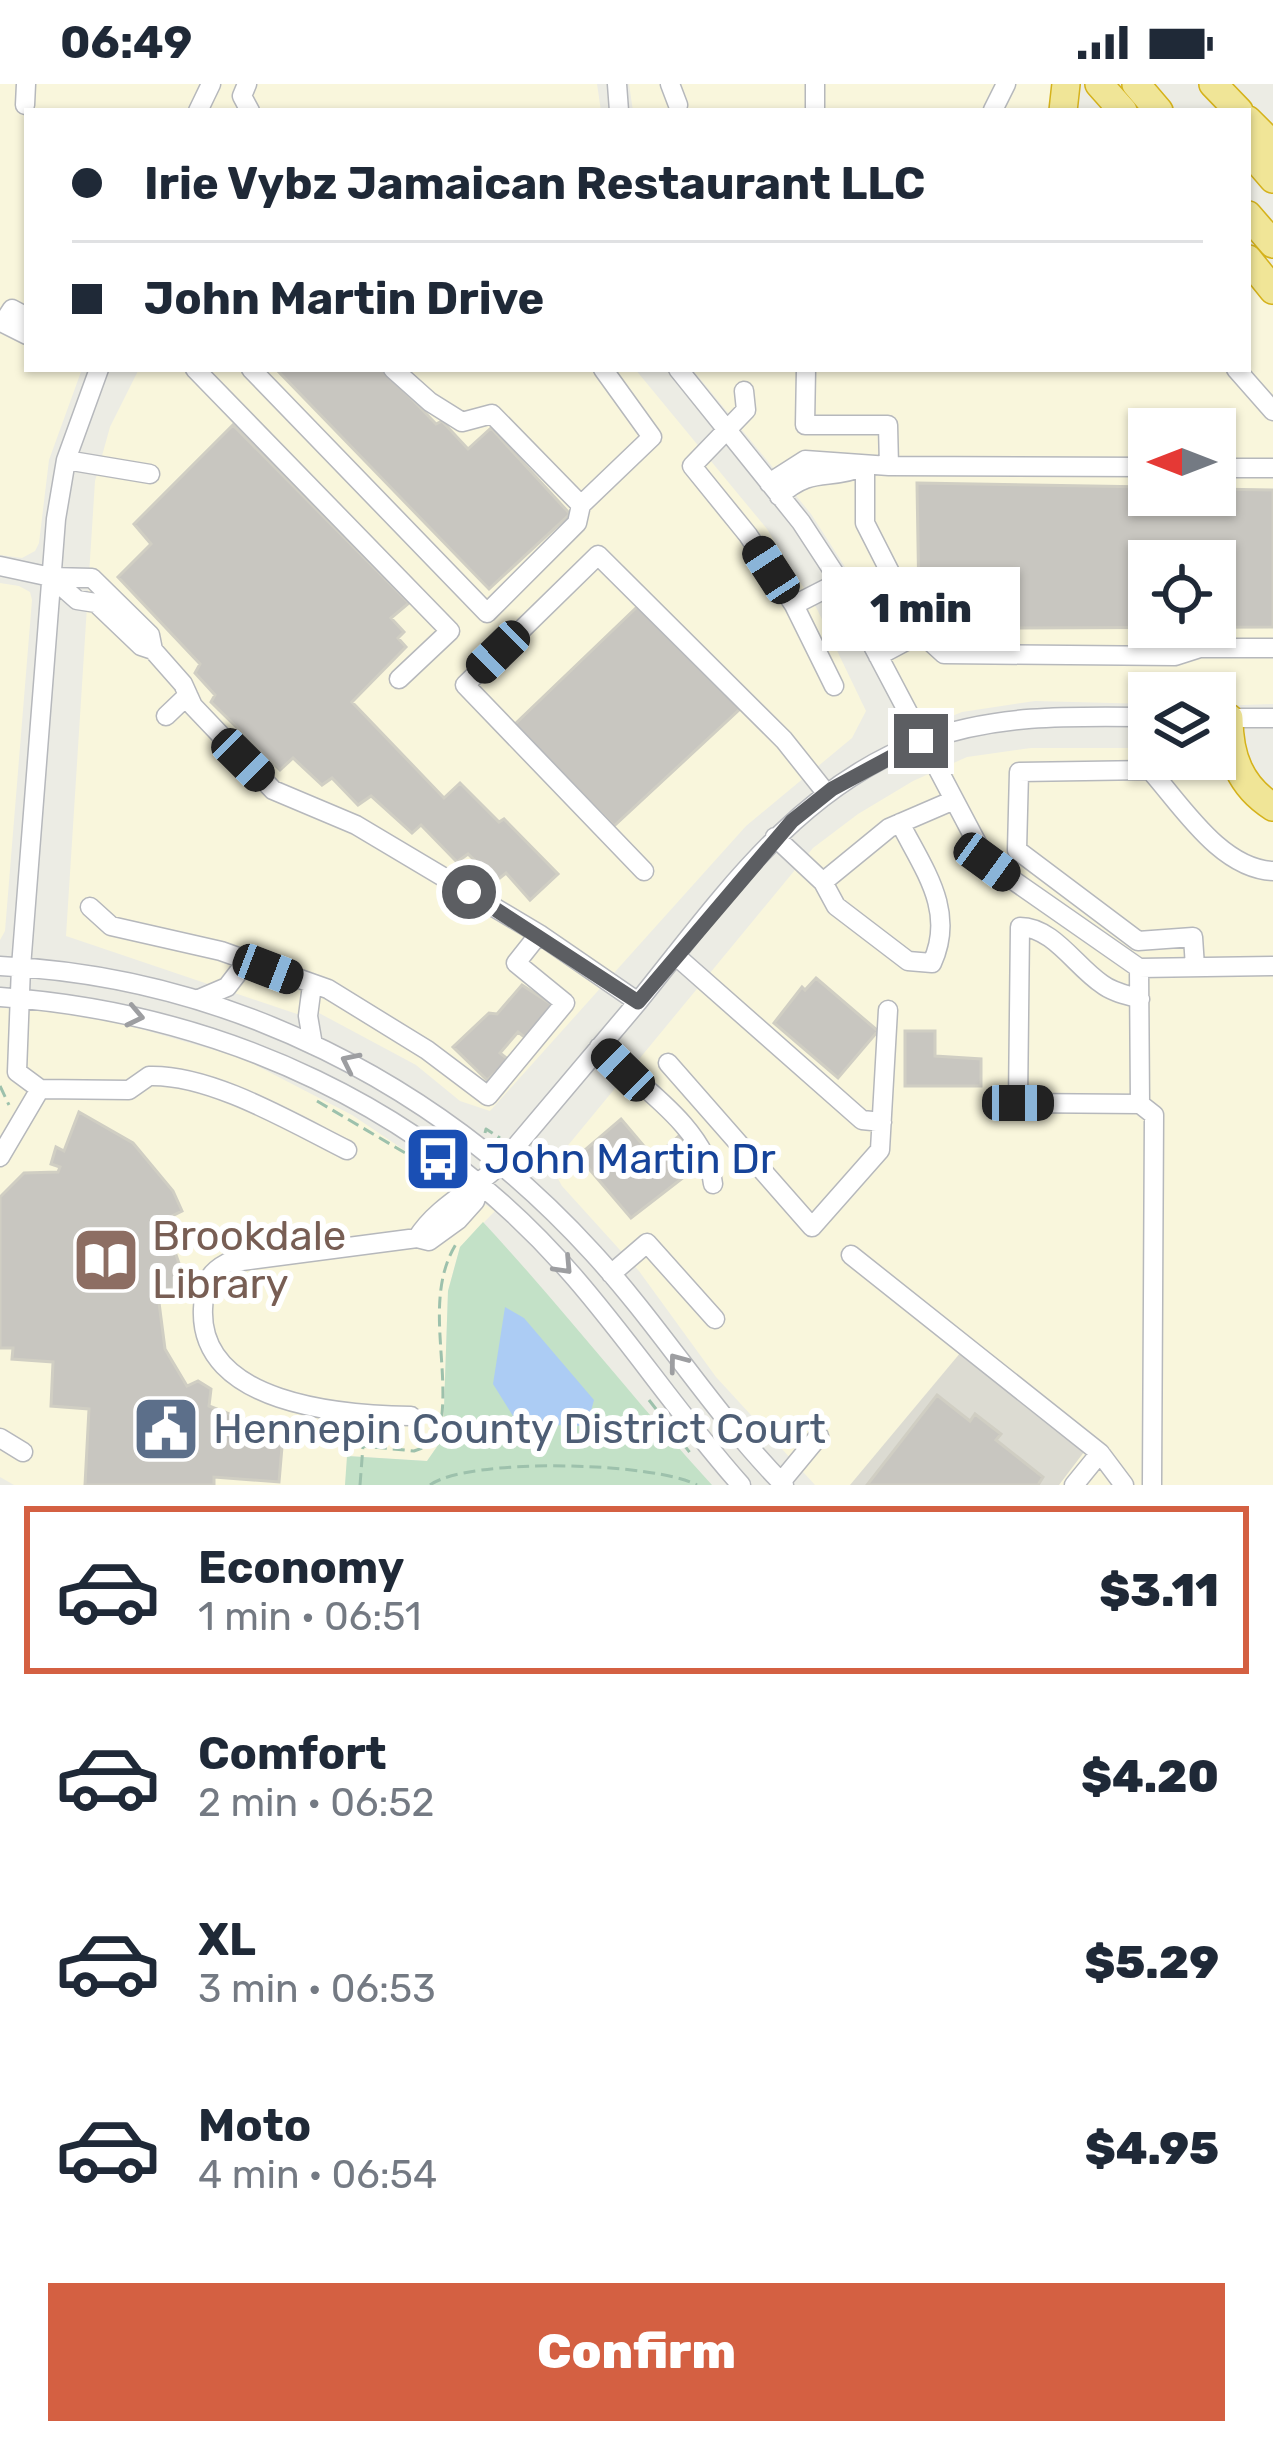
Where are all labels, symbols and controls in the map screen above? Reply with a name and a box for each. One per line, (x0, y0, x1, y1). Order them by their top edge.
text: 06:49 (60, 16, 192, 69)
text: Irie Vybz Jamaican Restaurant LLC (144, 157, 925, 210)
text: John Martin Drive (144, 272, 544, 325)
north arrow (1128, 408, 1236, 516)
map controls (1128, 408, 1236, 780)
car (736, 530, 806, 610)
button: locate (1128, 540, 1236, 648)
callout: 1 min (822, 567, 1020, 651)
text: 1 min (870, 586, 972, 632)
car (460, 614, 536, 690)
button: layers (1128, 672, 1236, 780)
route end (894, 714, 948, 768)
car (205, 722, 281, 798)
car (947, 826, 1027, 898)
route start (442, 865, 496, 919)
car (228, 939, 308, 999)
one-way arrow (125, 1002, 145, 1027)
car (585, 1032, 661, 1108)
one-way arrow (341, 1053, 362, 1076)
car (982, 1085, 1054, 1121)
bus stop icon: John Martin Dr (403, 1124, 473, 1194)
place label: John Martin Dr (484, 1134, 776, 1184)
place label: Brookdale Library (152, 1211, 346, 1309)
library icon: Brookdale Library (71, 1225, 141, 1295)
one-way arrow (549, 1252, 571, 1273)
one-way arrow (670, 1353, 692, 1375)
public building icon: Hennepin County District Court (131, 1394, 201, 1464)
place label: Hennepin County District Court (213, 1404, 826, 1454)
icon: car (54, 1536, 162, 1644)
text: Economy (198, 1541, 404, 1594)
text: $3.11 (1099, 1564, 1219, 1617)
text: 1 min · 06:51 (198, 1594, 422, 1640)
icon: car (54, 1722, 162, 1830)
text: Comfort (198, 1727, 387, 1780)
text: $4.20 (1081, 1750, 1219, 1803)
text: 2 min · 06:52 (198, 1780, 435, 1826)
icon: car (54, 1908, 162, 2016)
text: XL (198, 1913, 256, 1966)
text: $5.29 (1084, 1936, 1219, 1989)
text: 3 min · 06:53 (198, 1966, 436, 2012)
icon: car (54, 2094, 162, 2202)
text: Moto (198, 2099, 311, 2152)
text: $4.95 (1085, 2122, 1219, 2175)
text: 4 min · 06:54 (198, 2152, 437, 2198)
button: Confirm (48, 2283, 1225, 2421)

